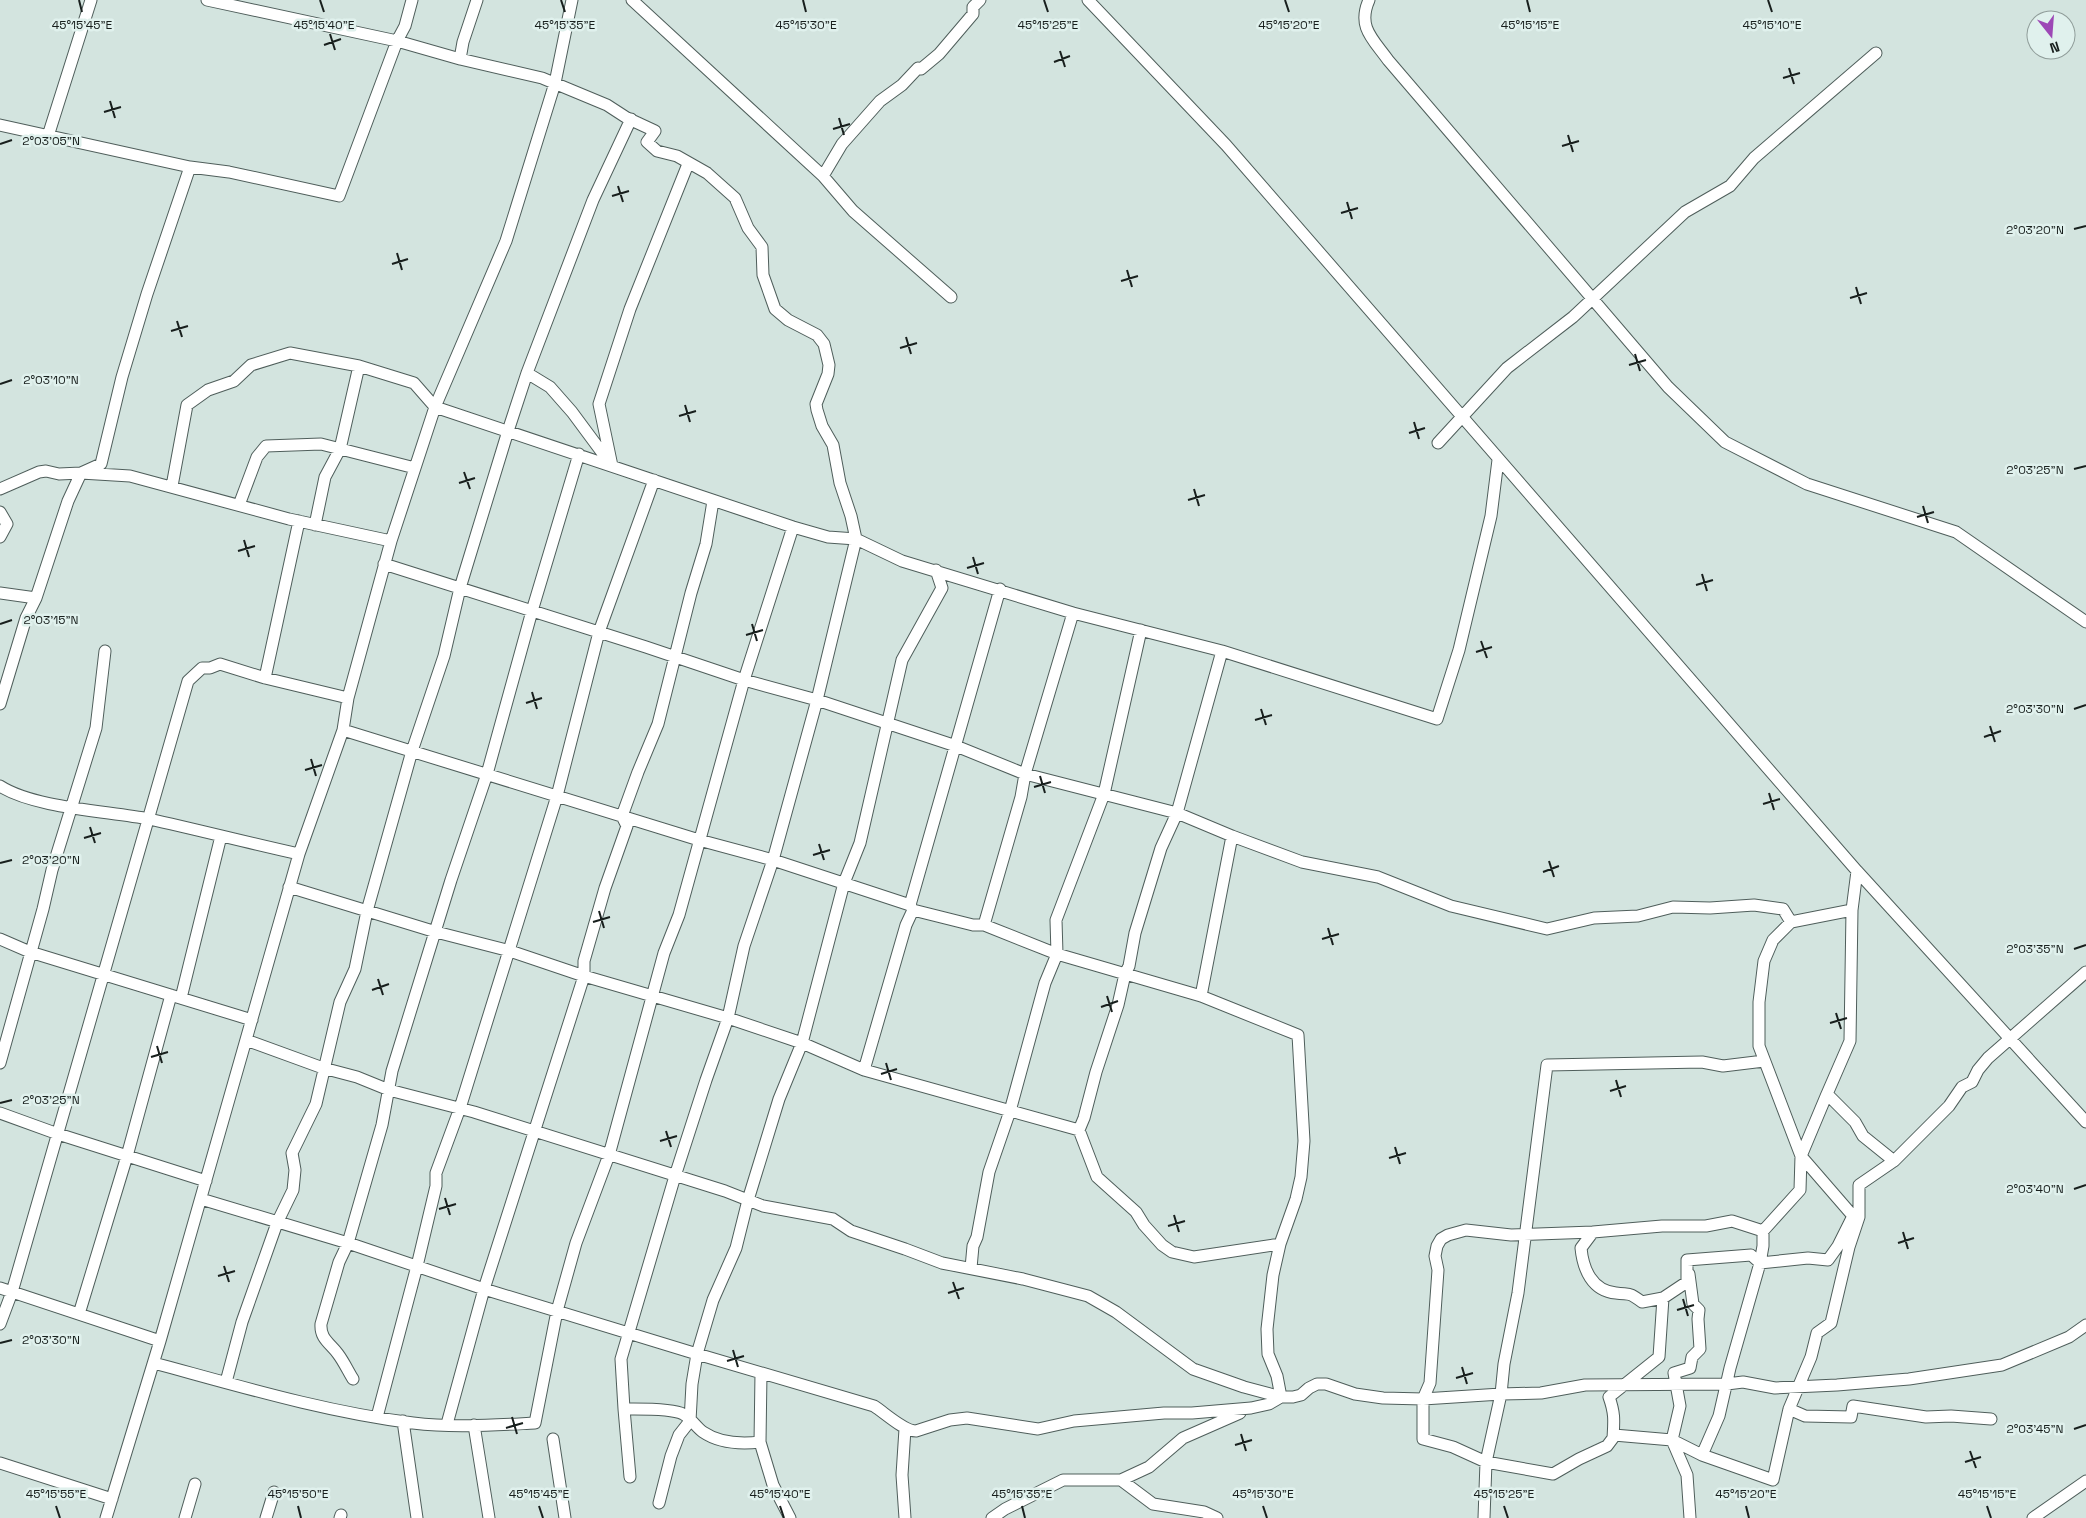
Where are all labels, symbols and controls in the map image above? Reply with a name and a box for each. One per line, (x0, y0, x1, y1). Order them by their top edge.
north arrow (2026, 10, 2076, 60)
text: 45°15'45"E (52, 17, 112, 33)
text: 45°15'40"E (293, 17, 355, 33)
text: 45°15'35"E (535, 17, 596, 33)
text: 45°15'30"E (775, 17, 837, 33)
text: 45°15'25"E (1018, 17, 1079, 33)
text: 45°15'20"E (1258, 17, 1320, 33)
text: 45°15'15"E (1501, 17, 1560, 33)
text: 45°15'10"E (1742, 17, 1802, 33)
text: N (2048, 37, 2062, 57)
text: 2°03'05"N (22, 133, 80, 149)
text: 2°03'20"N (2006, 222, 2064, 238)
text: 2°03'10"N (23, 372, 79, 388)
text: 2°03'25"N (2006, 462, 2064, 478)
text: 2°03'15"N (23, 612, 79, 628)
text: 2°03'30"N (2006, 701, 2064, 717)
text: 2°03'20"N (22, 852, 80, 868)
text: 2°03'35"N (2006, 941, 2064, 957)
text: 2°03'25"N (22, 1092, 80, 1108)
text: 2°03'40"N (2006, 1181, 2064, 1197)
text: 2°03'30"N (22, 1332, 80, 1348)
text: 2°03'45"N (2006, 1421, 2064, 1437)
text: 45°15'55"E (26, 1486, 87, 1502)
text: 45°15'50"E (267, 1486, 329, 1502)
text: 45°15'45"E (509, 1486, 569, 1502)
text: 45°15'40"E (749, 1486, 811, 1502)
text: 45°15'35"E (992, 1486, 1053, 1502)
text: 45°15'30"E (1232, 1486, 1294, 1502)
text: 45°15'25"E (1474, 1486, 1535, 1502)
text: 45°15'20"E (1715, 1486, 1777, 1502)
text: 45°15'15"E (1958, 1486, 2017, 1502)

